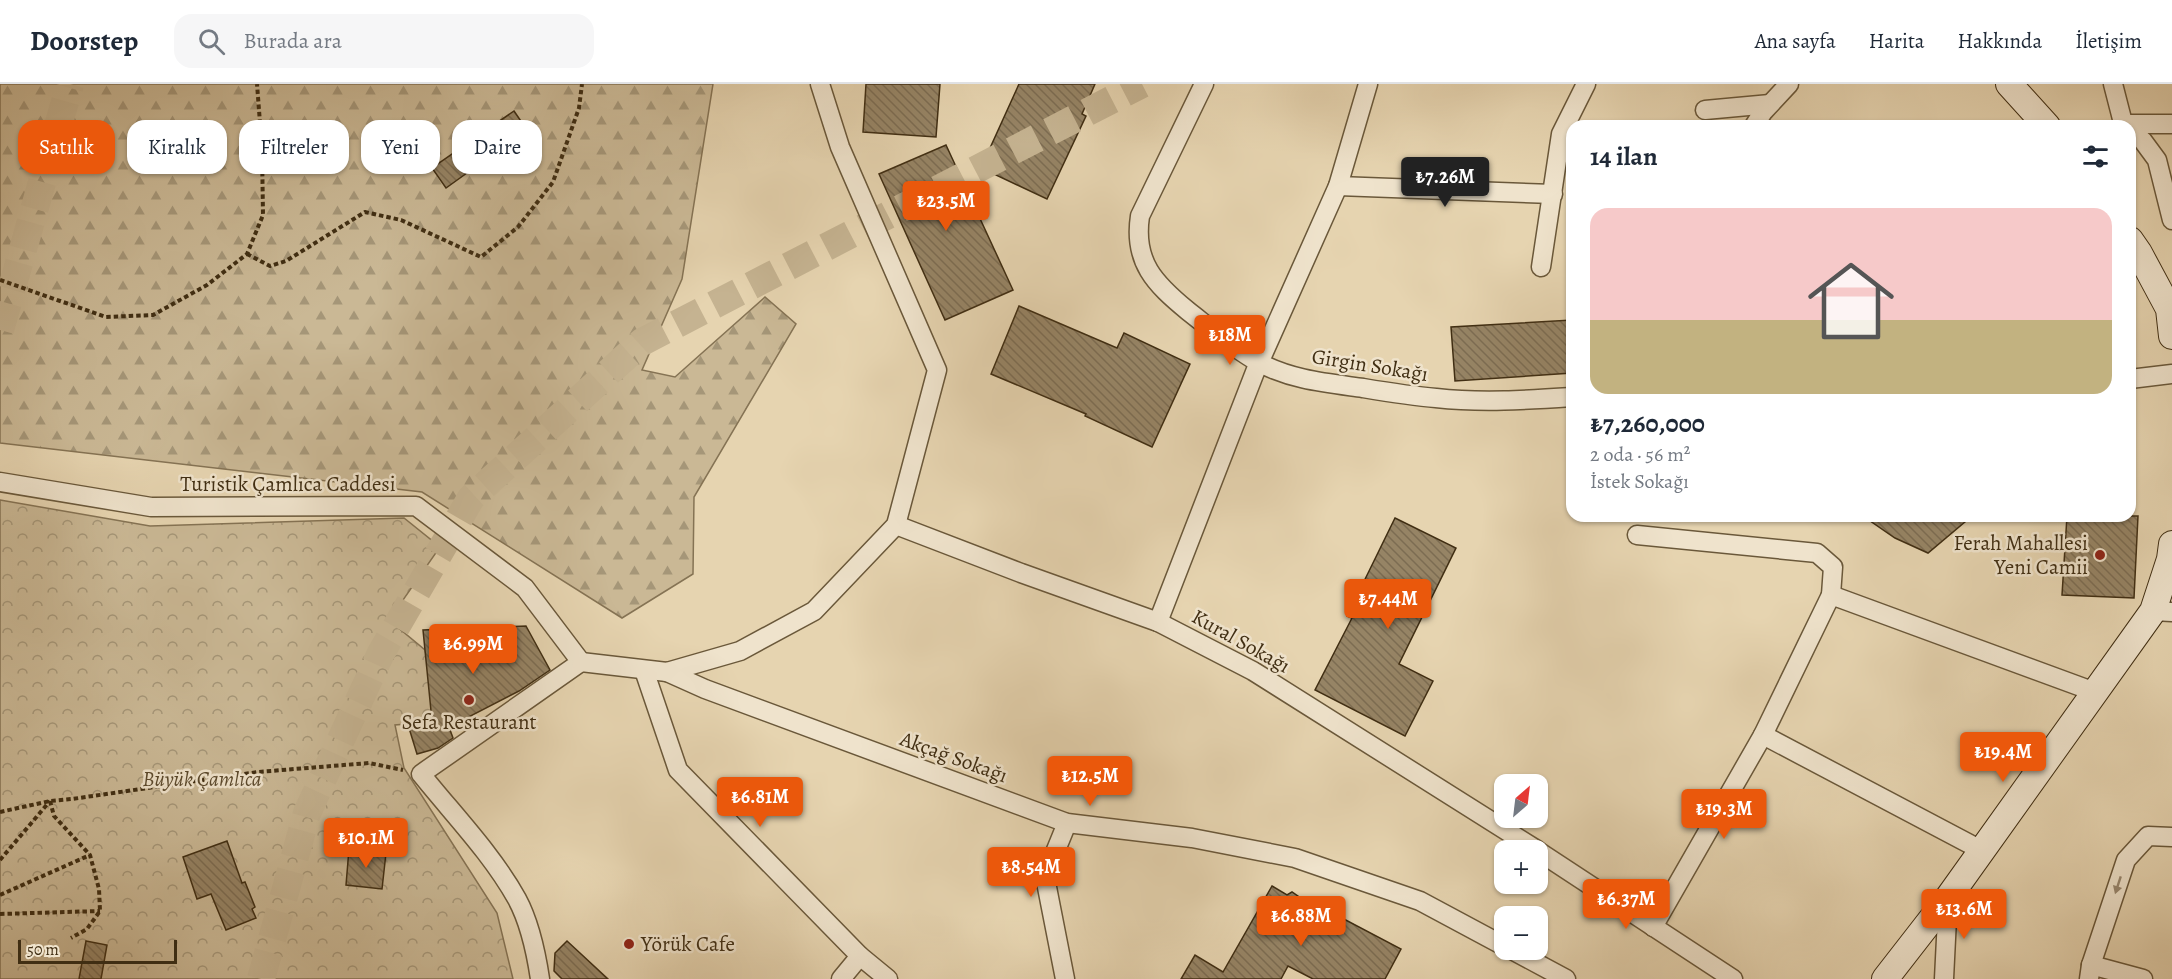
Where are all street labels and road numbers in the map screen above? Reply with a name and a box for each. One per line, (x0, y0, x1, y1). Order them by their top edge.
street label: Girgin Sokağı (1310, 342, 1430, 388)
street label: Turistik Çamlıca Caddesi (180, 470, 396, 498)
street label: Kural Sokağı (1187, 602, 1295, 680)
street label: Akçağ Sokağı (895, 724, 1012, 789)

